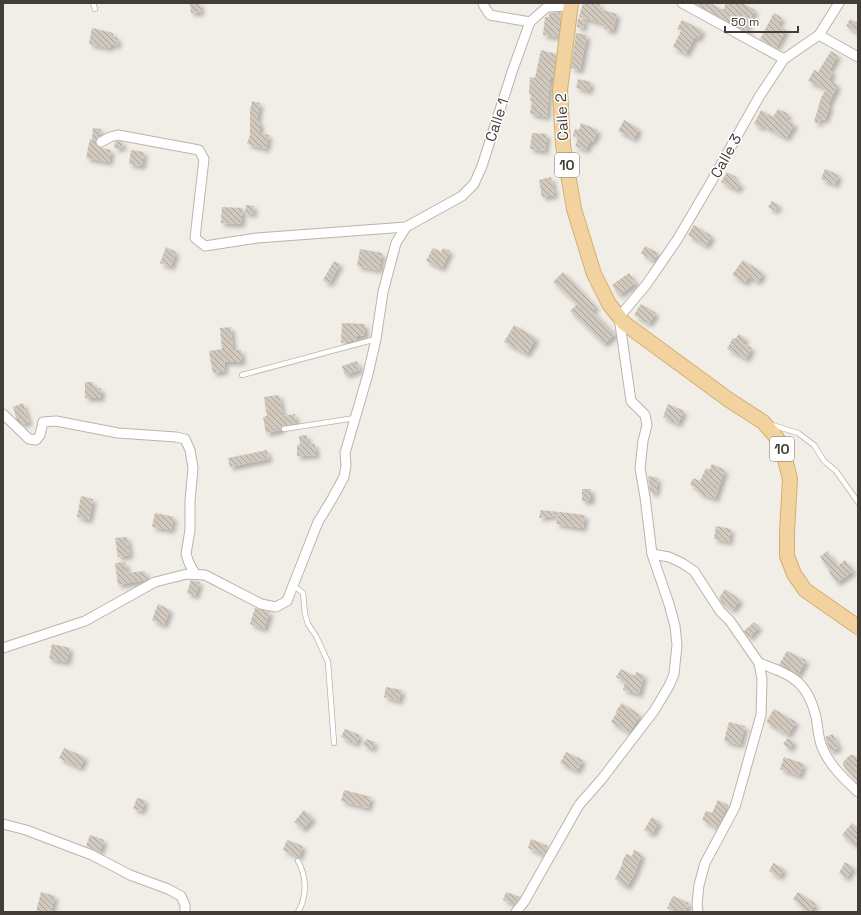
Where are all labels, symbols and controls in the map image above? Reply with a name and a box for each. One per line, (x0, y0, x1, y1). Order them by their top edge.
scale bar (725, 8, 798, 34)
text: 50 m (731, 14, 759, 30)
street label: Calle 2 (551, 93, 572, 141)
street label: Calle 1 (481, 96, 512, 144)
street label: Calle 3 (706, 130, 745, 181)
road number: 10 (555, 153, 579, 177)
road number: 10 (770, 437, 794, 461)

